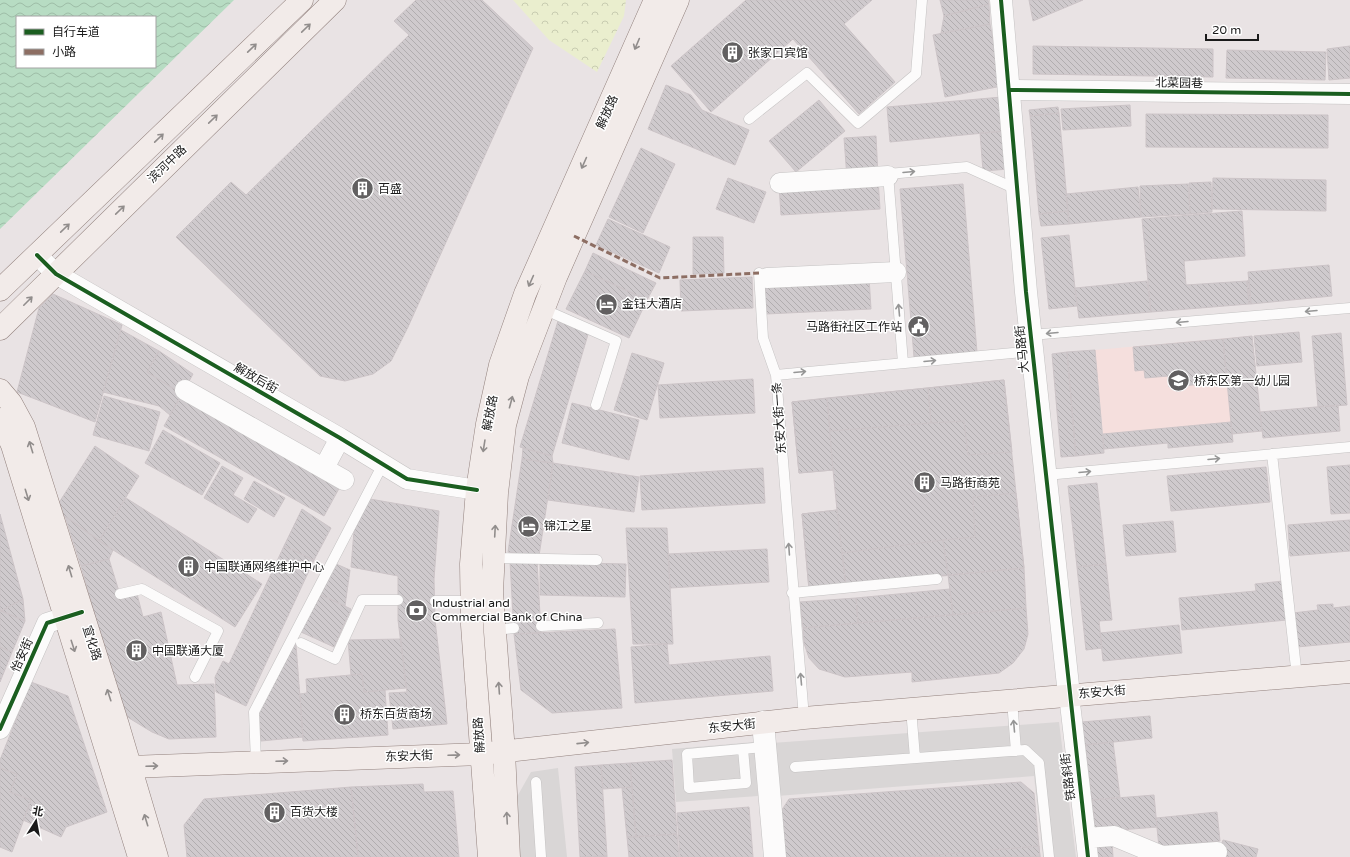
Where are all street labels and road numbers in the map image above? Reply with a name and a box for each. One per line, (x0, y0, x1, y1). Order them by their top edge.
street label: 北菜园巷 (1155, 76, 1203, 90)
street label: 解放路 (593, 93, 621, 131)
street label: 滨河中路 (145, 142, 189, 186)
street label: 大马路街 (1013, 324, 1031, 374)
street label: 解放后街 (232, 360, 280, 396)
street label: 东安大街一条 (770, 382, 788, 454)
street label: 解放路 (480, 394, 500, 432)
street label: 宣化路 (80, 624, 104, 662)
street label: 怡安街 (8, 636, 36, 674)
street label: 东安大街 (1077, 683, 1127, 701)
street label: 解放路 (471, 717, 487, 753)
street label: 东安大街 (707, 717, 757, 735)
street label: 东安大街 (385, 748, 433, 764)
street label: 铁路斜街 (1058, 752, 1078, 802)

